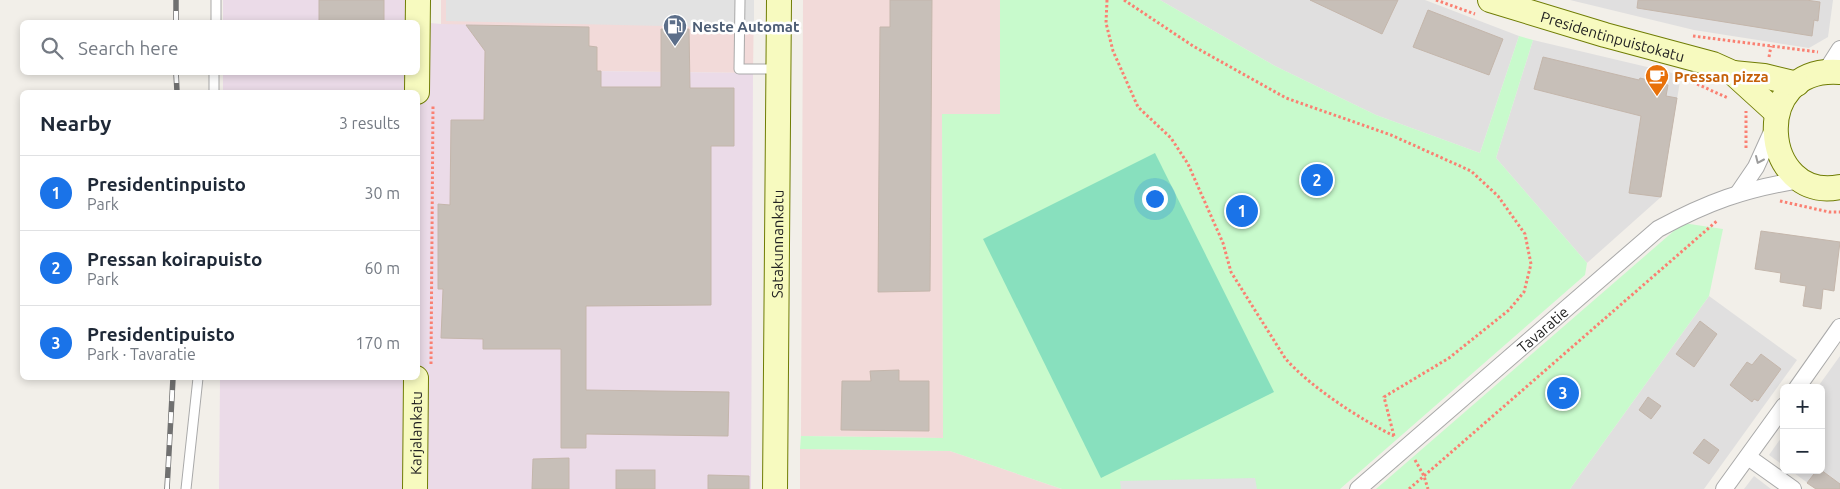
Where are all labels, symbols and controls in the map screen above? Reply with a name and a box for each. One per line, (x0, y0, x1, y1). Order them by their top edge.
street label: Presidentinpuistokatu (1539, 7, 1687, 65)
fuel station icon: Neste Automat (662, 13, 688, 47)
place label: Neste Automat (692, 18, 800, 35)
search box (20, 20, 420, 75)
icon: search (38, 34, 66, 62)
text: Search here (78, 37, 178, 59)
cafe icon: Pressan pizza (1644, 63, 1670, 97)
place label: Pressan pizza (1674, 68, 1769, 85)
text: Nearby (40, 111, 111, 135)
text: 3 results (339, 114, 400, 132)
one-way arrow (1755, 155, 1766, 164)
pin: 2 (1301, 161, 1333, 199)
text: Presidentinpuisto (87, 173, 246, 195)
text: 1 (51, 184, 61, 202)
text: 30 m (364, 184, 400, 202)
your location (1142, 186, 1168, 212)
street label: Satakunnankatu (768, 190, 786, 298)
pin: 1 (1226, 192, 1258, 230)
text: Park (87, 195, 119, 213)
text: Pressan koirapuisto (87, 248, 262, 270)
text: 2 (51, 259, 61, 277)
text: 60 m (364, 259, 400, 277)
text: Park (87, 270, 119, 288)
street label: Tavaratie (1513, 303, 1571, 356)
text: Presidentipuisto (87, 323, 235, 345)
text: 3 (51, 334, 61, 352)
text: 170 m (355, 334, 400, 352)
text: Park · Tavaratie (87, 345, 196, 363)
pin: 3 (1547, 374, 1579, 412)
map controls (1780, 384, 1825, 474)
button: + (1780, 384, 1825, 429)
street label: Karjalankatu (407, 391, 424, 475)
button: − (1780, 429, 1825, 474)

